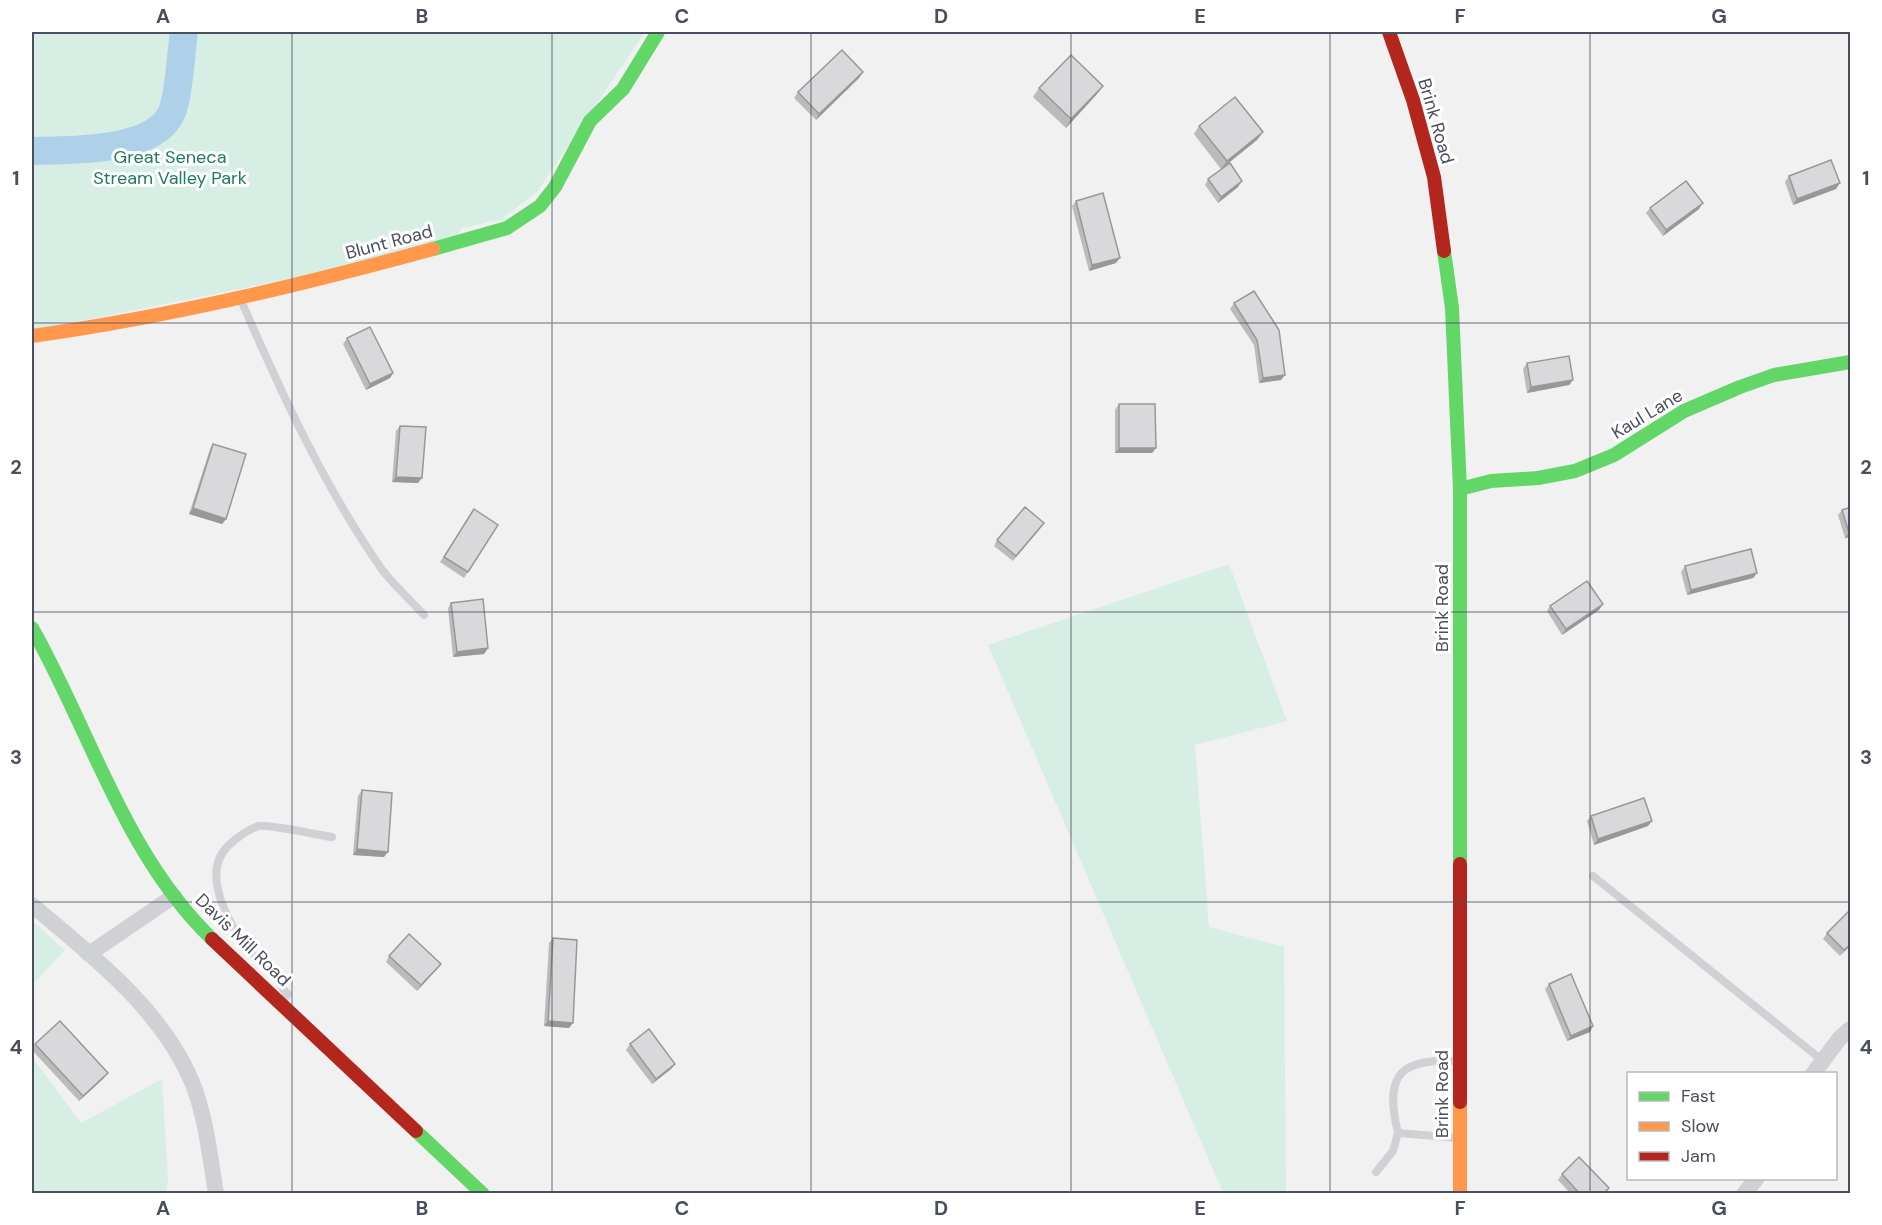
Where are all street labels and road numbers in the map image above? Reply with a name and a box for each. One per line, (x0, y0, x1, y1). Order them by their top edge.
street label: Brink Road (1412, 75, 1460, 167)
street label: Blunt Road (343, 219, 435, 265)
street label: Kaul Lane (1607, 383, 1687, 445)
street label: Brink Road (1430, 564, 1454, 652)
street label: Davis Mill Road (190, 888, 296, 992)
street label: Brink Road (1430, 1050, 1454, 1138)

